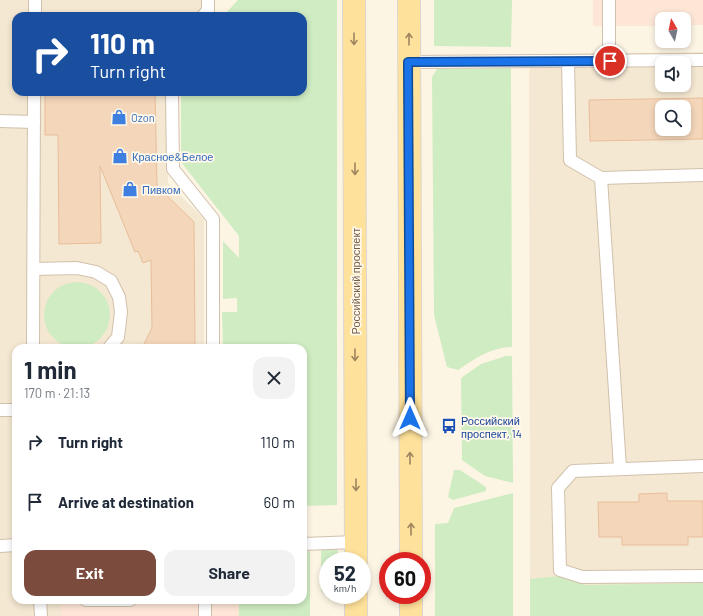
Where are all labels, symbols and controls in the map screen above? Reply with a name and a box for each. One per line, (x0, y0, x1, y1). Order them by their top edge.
north arrow (655, 12, 691, 48)
map controls (655, 12, 691, 136)
text: 110 m (90, 26, 155, 60)
icon: right (24, 28, 76, 80)
one-way arrow (350, 32, 358, 45)
one-way arrow (405, 33, 412, 46)
pin (593, 44, 627, 78)
icon: arrive (599, 50, 621, 72)
button: sound (655, 56, 691, 92)
text: Turn right (90, 60, 166, 82)
button: search (655, 100, 691, 136)
shop icon: Ozon (110, 108, 128, 126)
place label: Ozon (131, 111, 155, 124)
shop icon: Красное&Белое (111, 147, 129, 165)
place label: Красное&Белое (132, 150, 213, 163)
one-way arrow (351, 162, 359, 175)
shop icon: Пивком (121, 180, 139, 198)
place label: Пивком (142, 183, 181, 196)
street label: Российский проспект (349, 228, 362, 334)
one-way arrow (351, 348, 359, 361)
text: 1 min (24, 355, 77, 384)
button: close (253, 357, 295, 399)
text: 170 m · 21:13 (24, 385, 90, 401)
position arrow (389, 397, 431, 439)
place label: Российский проспект, 14 (461, 414, 522, 440)
bus stop icon: Российский проспект, 14 (440, 417, 458, 435)
icon: right (24, 431, 46, 453)
text: Turn right (58, 433, 123, 451)
text: 110 m (261, 433, 295, 451)
one-way arrow (406, 452, 414, 465)
one-way arrow (352, 478, 360, 491)
icon: arrive (24, 491, 46, 513)
text: Arrive at destination (58, 493, 194, 511)
text: 60 m (263, 493, 295, 511)
one-way arrow (407, 523, 415, 536)
button: Exit (24, 550, 156, 596)
button: Share (164, 550, 295, 596)
speed limit sign: 60 (379, 552, 431, 604)
text: 52 (334, 561, 356, 585)
text: km/h (334, 582, 356, 594)

